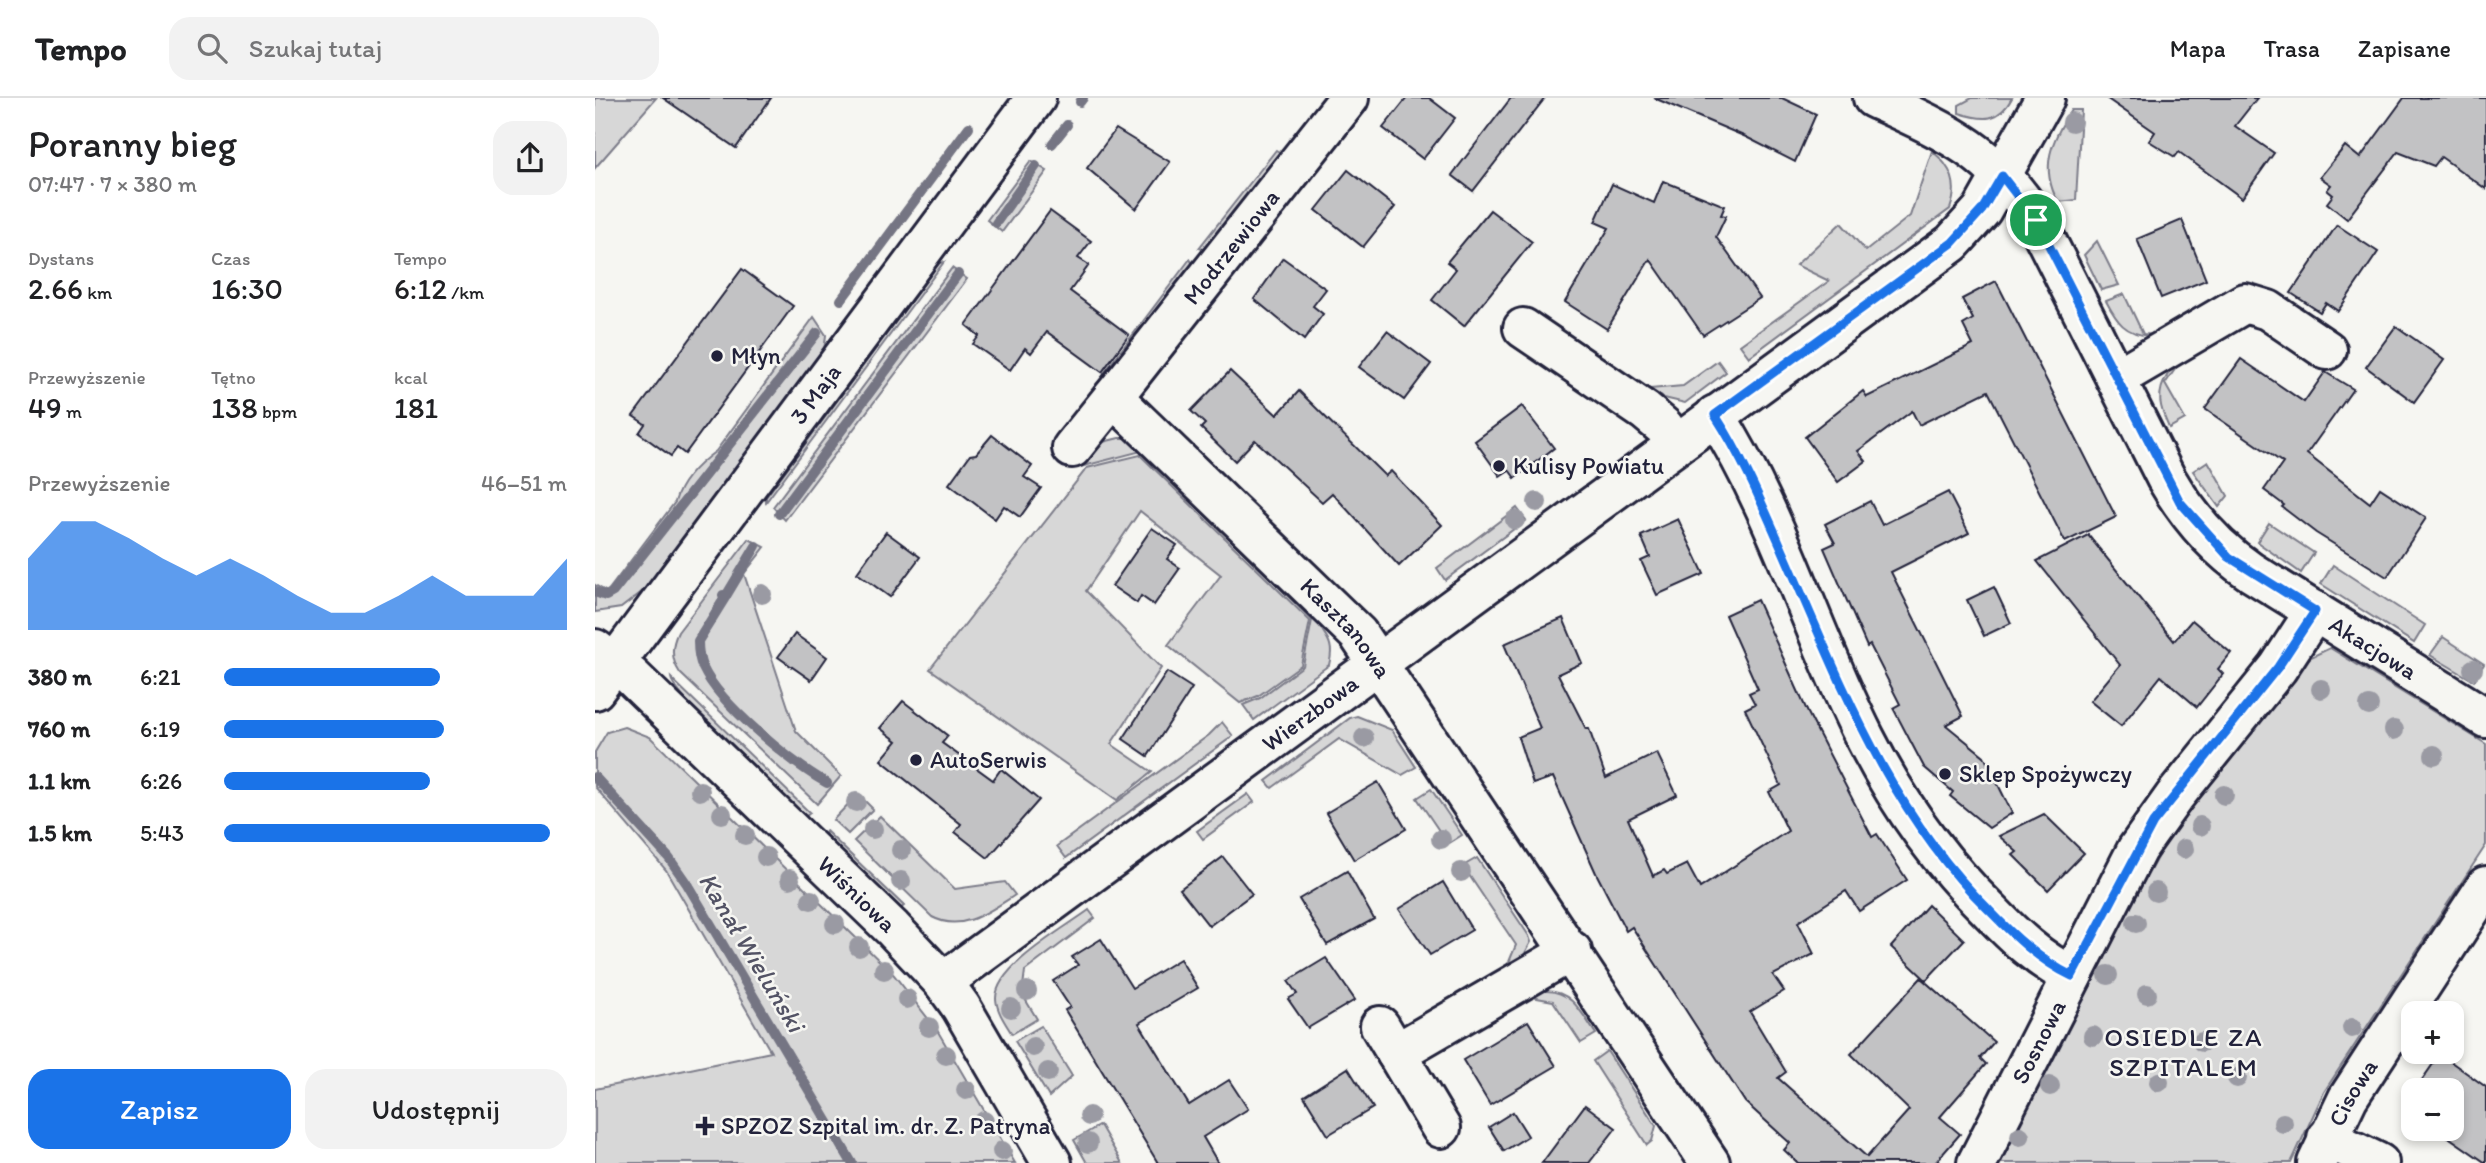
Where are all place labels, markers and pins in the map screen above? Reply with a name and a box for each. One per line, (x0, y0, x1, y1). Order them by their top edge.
pin (2006, 190, 2066, 250)
place label: Młyn (731, 341, 781, 370)
marker: Młyn (709, 348, 725, 364)
place label: Kulisy Powiatu (1513, 451, 1664, 480)
marker: Kulisy Powiatu (1491, 458, 1507, 474)
place label: AutoSerwis (930, 745, 1047, 774)
marker: AutoSerwis (908, 752, 924, 768)
place label: Sklep Spożywczy (1959, 759, 2133, 788)
marker: Sklep Spożywczy (1937, 766, 1953, 782)
place label: SPZOZ Szpital im. dr. Z. Patryna (721, 1111, 1050, 1140)
marker: SPZOZ Szpital im. dr. Z. Patryna (695, 1116, 715, 1136)

